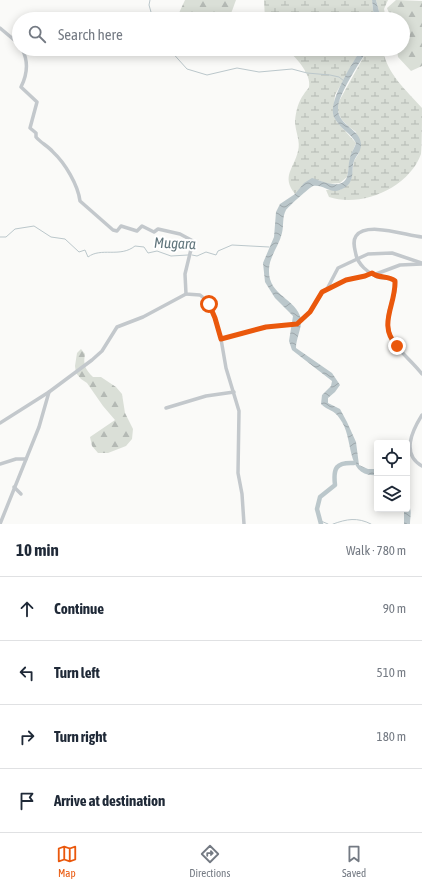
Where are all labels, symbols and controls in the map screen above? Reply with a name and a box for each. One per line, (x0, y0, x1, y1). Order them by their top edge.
search box (12, 12, 410, 56)
icon: search (26, 23, 48, 45)
text: Search here (58, 26, 123, 43)
water label: Mugara (154, 234, 196, 252)
route start (200, 295, 218, 313)
route end (388, 337, 406, 355)
map controls (374, 440, 410, 512)
button: locate (374, 440, 410, 476)
button: layers (374, 476, 410, 512)
text: 10 min (16, 540, 59, 560)
text: Walk · 780 m (346, 543, 406, 558)
icon: ahead (16, 598, 38, 620)
text: Continue (54, 600, 104, 617)
text: 90 m (383, 601, 406, 616)
icon: left (16, 662, 38, 684)
text: Turn left (54, 664, 100, 681)
text: 510 m (377, 665, 406, 680)
icon: right (16, 726, 38, 748)
text: Turn right (54, 728, 107, 745)
text: 180 m (377, 729, 406, 744)
icon: arrive (16, 790, 38, 812)
text: Arrive at destination (54, 792, 165, 809)
tab: Map (56, 843, 78, 879)
tab: Directions (189, 843, 230, 879)
tab: Saved (342, 843, 366, 879)

